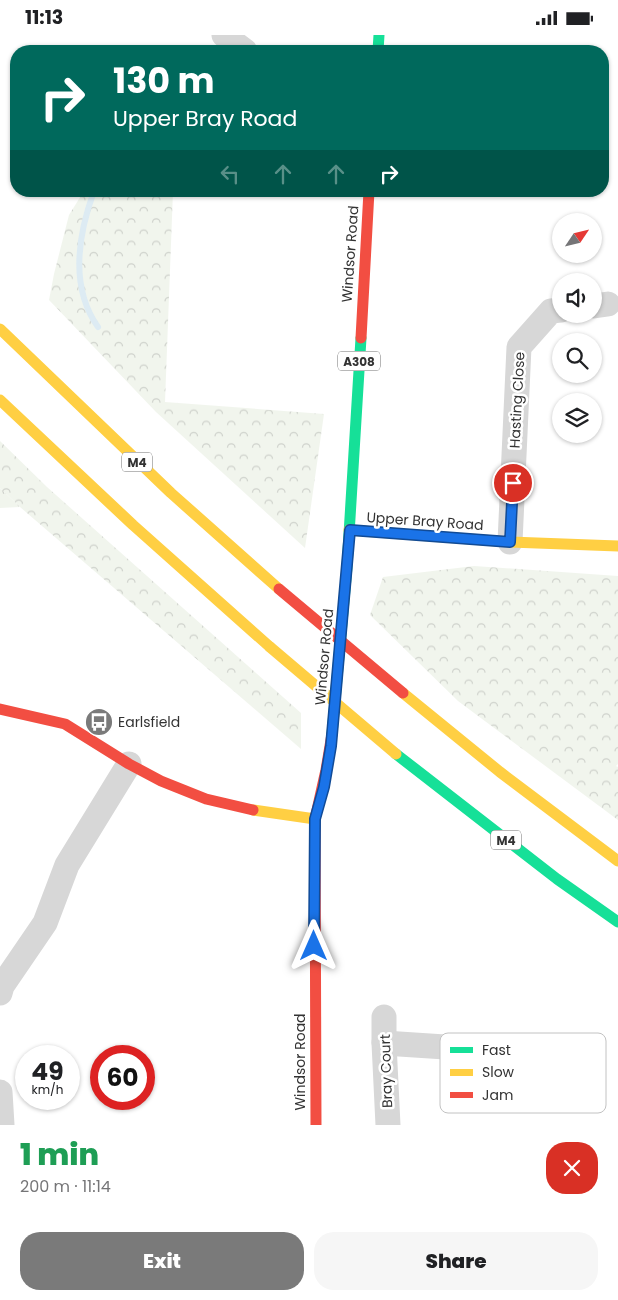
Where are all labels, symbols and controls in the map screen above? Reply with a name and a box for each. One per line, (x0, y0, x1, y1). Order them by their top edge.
text: 11:13 (25, 4, 63, 31)
text: 130 m (113, 56, 215, 105)
icon: right (30, 65, 95, 130)
text: Upper Bray Road (113, 103, 297, 134)
icon: left (216, 160, 244, 188)
icon: ahead (269, 160, 297, 188)
icon: ahead (322, 160, 350, 188)
icon: right (375, 160, 403, 188)
street label: Windsor Road (337, 205, 363, 303)
north arrow (552, 213, 602, 263)
map controls (552, 213, 602, 443)
button: sound (552, 273, 602, 323)
button: search (552, 333, 602, 383)
road number: A308 (338, 351, 380, 371)
street label: Hasting Close (504, 351, 530, 449)
button: layers (552, 393, 602, 443)
road number: M4 (122, 453, 152, 472)
pin (492, 462, 534, 504)
icon: arrive (499, 469, 527, 497)
street label: Upper Bray Road (366, 507, 484, 535)
street label: Windsor Road (310, 608, 338, 706)
bus stop icon: Earlsfield (84, 707, 114, 737)
place label: Earlsfield (118, 712, 180, 732)
road number: M4 (491, 831, 521, 849)
position arrow (287, 919, 339, 971)
street label: Windsor Road (290, 1013, 310, 1111)
legend (440, 1033, 606, 1113)
street label: Bray Court (375, 1034, 397, 1108)
text: Fast (482, 1040, 511, 1060)
speed limit sign: 60 (90, 1045, 155, 1110)
text: 49 (31, 1054, 64, 1089)
text: Slow (482, 1062, 515, 1082)
text: km/h (32, 1081, 63, 1098)
text: Jam (482, 1085, 513, 1105)
text: 1 min (20, 1133, 99, 1176)
button: close (546, 1142, 598, 1194)
text: 200 m · 11:14 (20, 1175, 111, 1198)
button: Exit (20, 1232, 304, 1290)
button: Share (314, 1232, 598, 1290)

